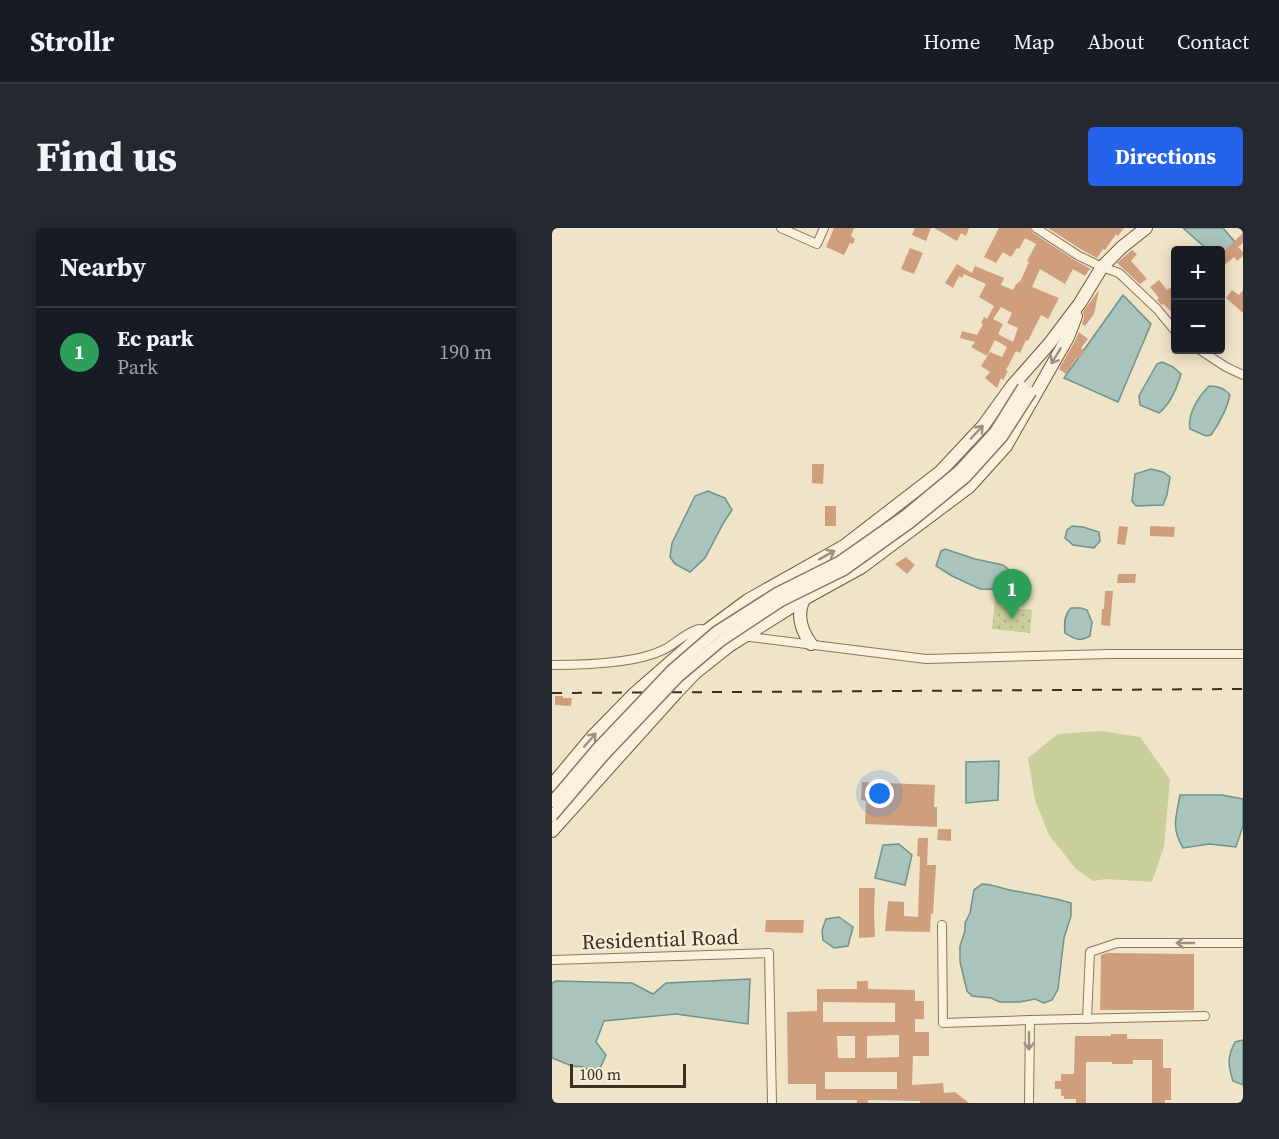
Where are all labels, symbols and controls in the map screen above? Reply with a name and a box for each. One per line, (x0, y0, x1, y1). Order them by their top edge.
text: Strollr (30, 22, 114, 60)
text: Home (923, 27, 981, 56)
text: Map (1014, 27, 1055, 56)
text: About (1088, 27, 1144, 56)
text: Contact (1177, 27, 1249, 56)
text: Find us (36, 127, 177, 185)
button: Directions (1088, 127, 1243, 186)
map controls (1171, 246, 1225, 354)
button: + (1171, 246, 1225, 300)
text: Nearby (60, 249, 146, 285)
button: − (1171, 300, 1225, 354)
text: Ec park (117, 323, 194, 353)
text: 1 (74, 338, 85, 366)
text: 190 m (439, 338, 492, 366)
one-way arrow (1050, 347, 1062, 364)
text: Park (117, 353, 158, 381)
one-way arrow (970, 425, 984, 440)
one-way arrow (818, 549, 835, 561)
pin: 1 (992, 570, 1032, 619)
one-way arrow (583, 733, 597, 748)
your location (865, 779, 894, 808)
street label: Residential Road (581, 922, 739, 956)
one-way arrow (1175, 937, 1195, 949)
one-way arrow (1023, 1031, 1035, 1051)
scale bar (570, 1061, 686, 1088)
text: 100 m (579, 1063, 621, 1085)

